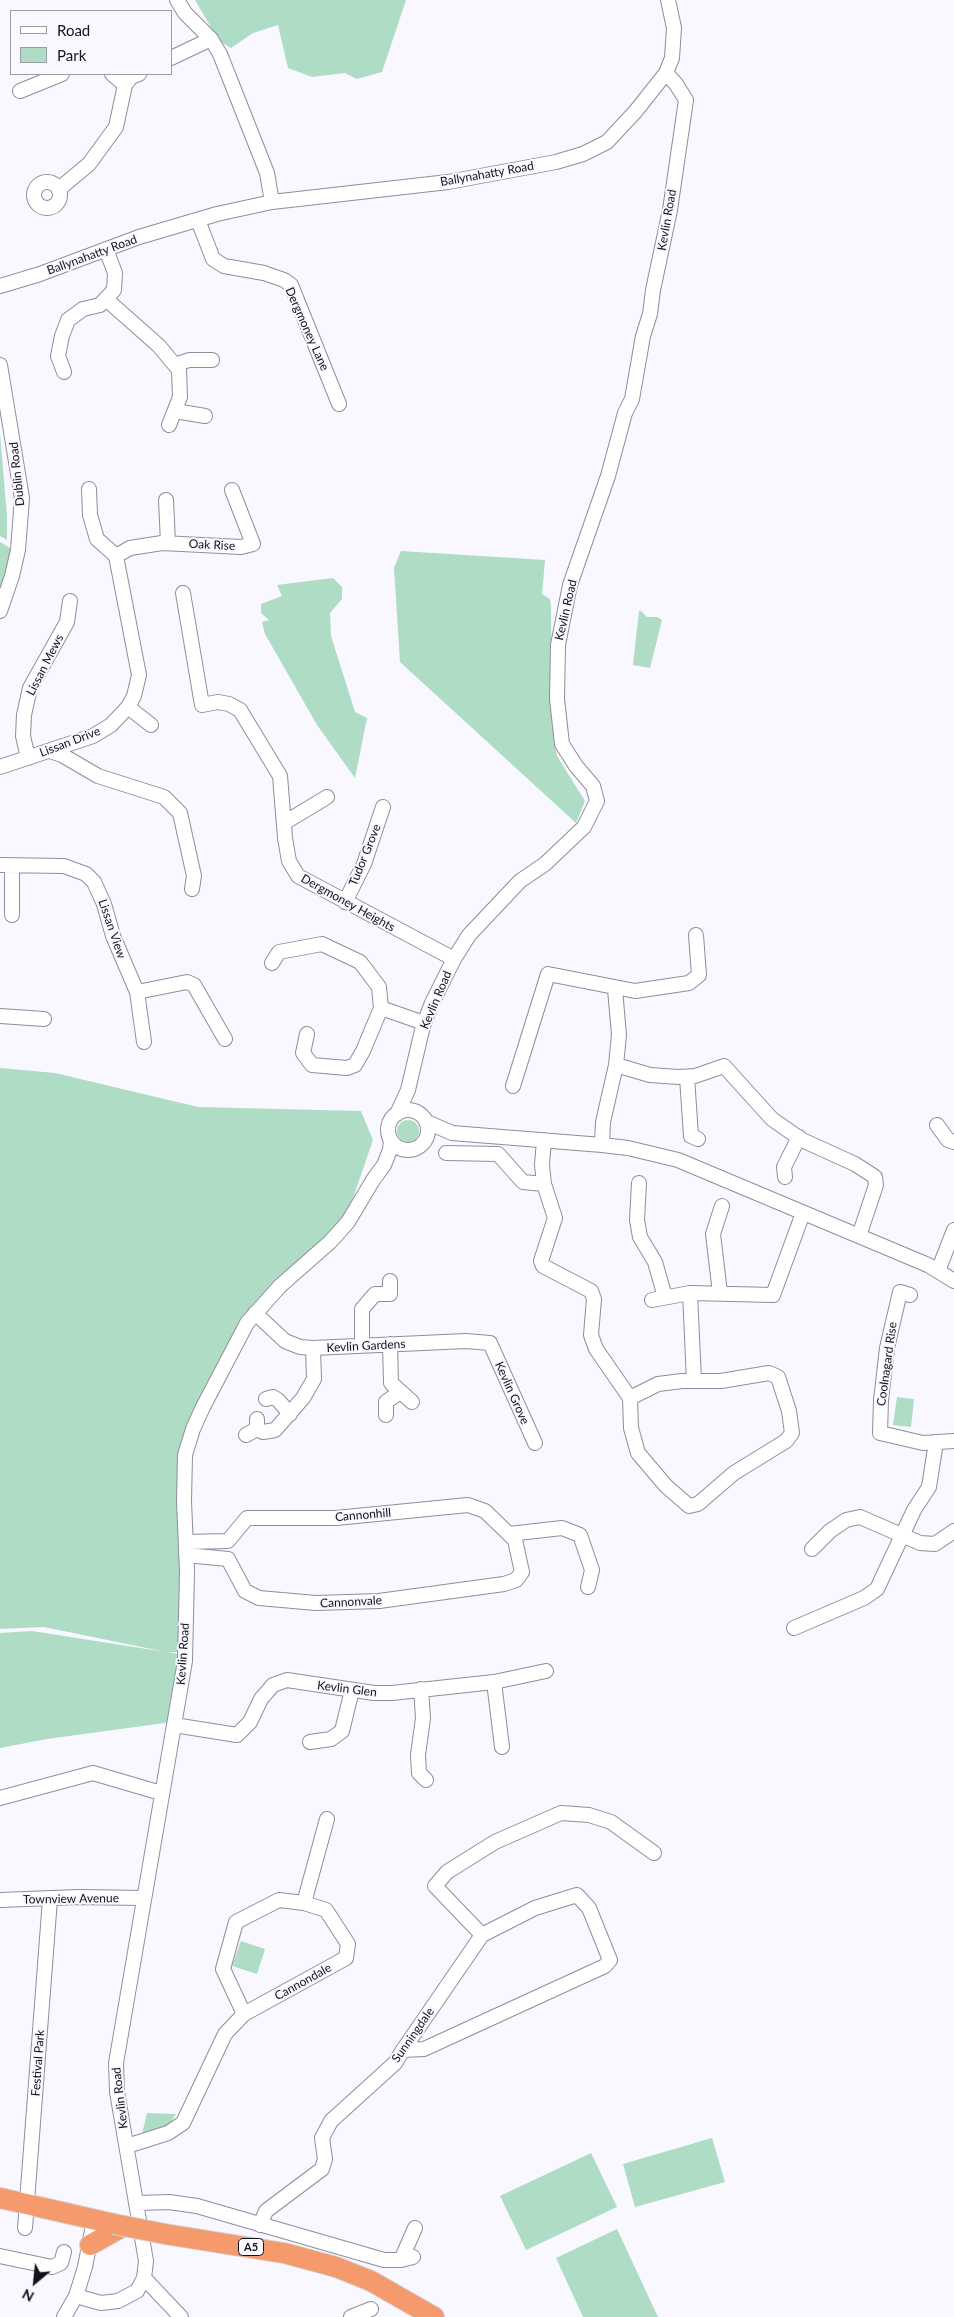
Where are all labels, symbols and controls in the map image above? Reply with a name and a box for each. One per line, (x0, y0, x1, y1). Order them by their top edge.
legend (10, 10, 172, 75)
text: Road (57, 21, 90, 39)
text: Park (57, 46, 86, 64)
street label: Ballynahatty Road (439, 159, 535, 189)
street label: Kevlin Road (655, 188, 679, 252)
street label: Ballynahatty Road (45, 232, 139, 278)
street label: Dergmoney Lane (282, 285, 332, 373)
street label: Dublin Road (6, 441, 28, 507)
street label: Oak Rise (188, 537, 236, 553)
street label: Kevlin Road (552, 578, 580, 642)
street label: Lissan Mews (23, 632, 67, 698)
street label: Lissan Drive (38, 724, 102, 760)
street label: Tudor Grove (346, 822, 384, 888)
street label: Dergmoney Heights (299, 871, 397, 935)
street label: Lissan View (95, 897, 129, 961)
street label: Kevlin Road (417, 969, 455, 1031)
street label: Coolnagard Rise (874, 1321, 900, 1407)
street label: Kevlin Gardens (326, 1337, 406, 1355)
street label: Kevlin Grove (492, 1359, 532, 1427)
street label: Cannonhill (334, 1505, 392, 1525)
street label: Cannonvale (320, 1593, 382, 1611)
street label: Kevlin Road (174, 1623, 192, 1685)
street label: Kevlin Glen (316, 1678, 378, 1700)
street label: Townview Avenue (23, 1891, 119, 1907)
street label: Cannondale (272, 1960, 334, 2004)
street label: Sunningdale (389, 2005, 437, 2065)
street label: Festival Park (28, 2029, 48, 2097)
street label: Kevlin Road (109, 2066, 131, 2130)
road number: A5 (238, 2238, 264, 2256)
north arrow (10, 2257, 60, 2307)
text: N (19, 2286, 36, 2306)

